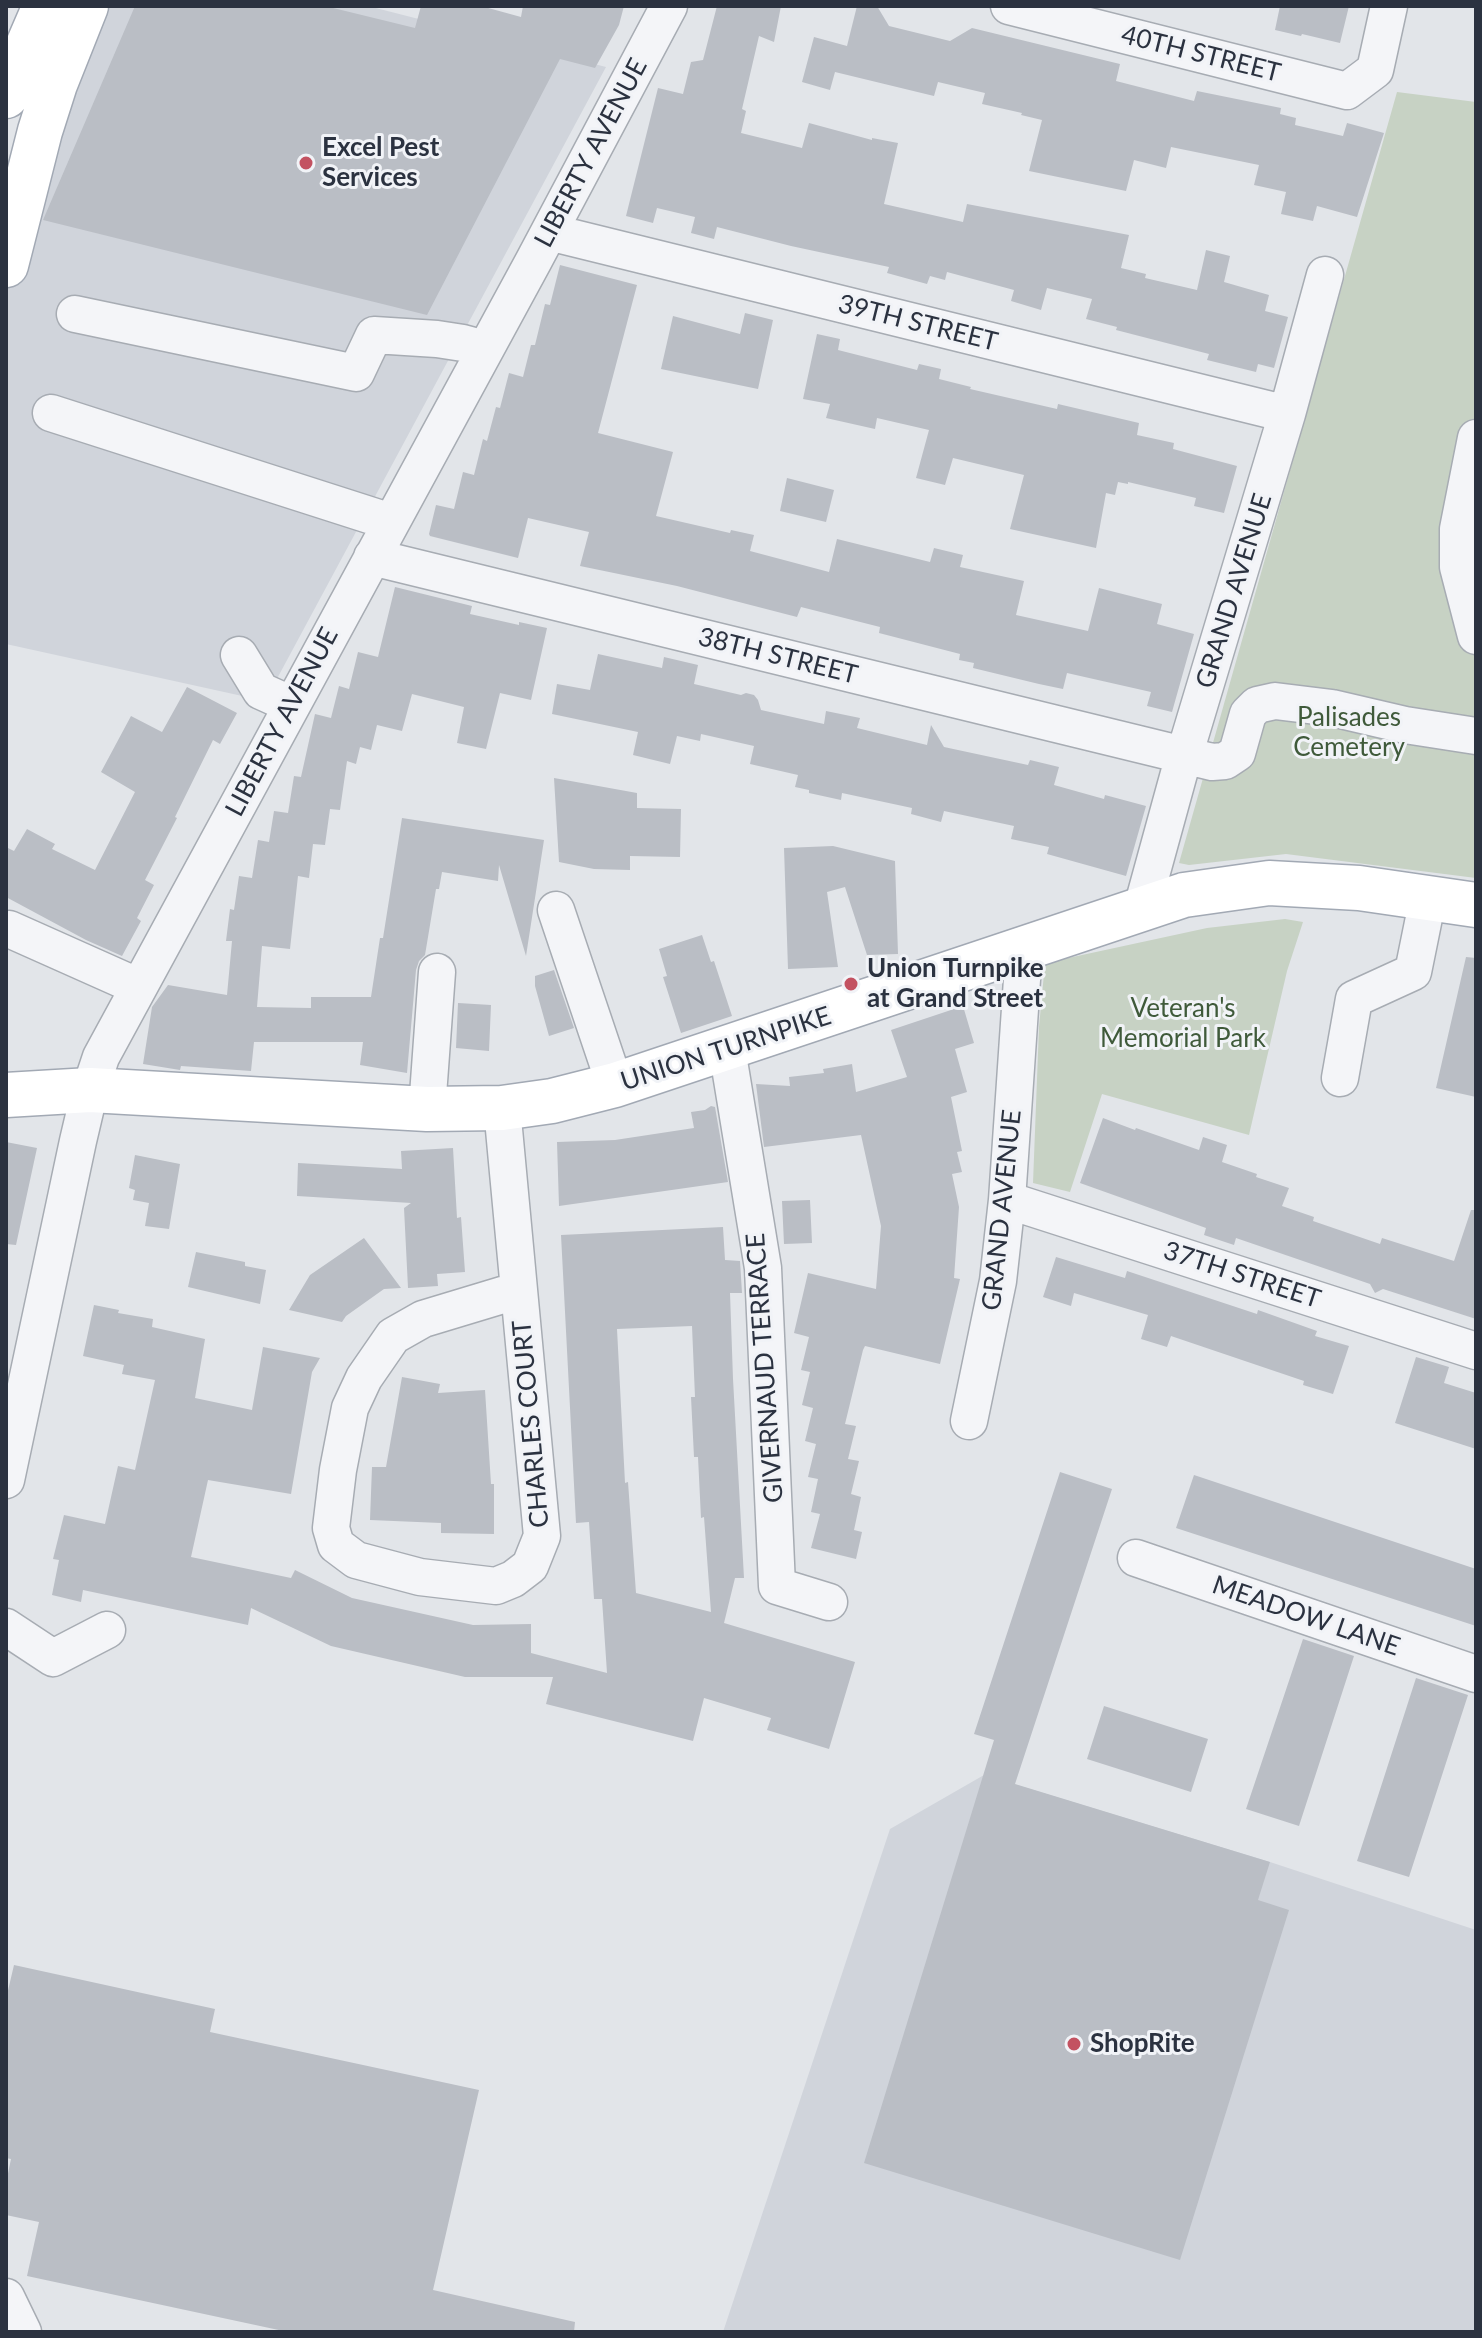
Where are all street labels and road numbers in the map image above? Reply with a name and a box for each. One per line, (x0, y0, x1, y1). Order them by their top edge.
street label: 40TH STREET (1118, 19, 1284, 89)
street label: LIBERTY AVENUE (528, 53, 654, 253)
street label: 39TH STREET (835, 288, 1001, 358)
street label: GRAND AVENUE (1190, 490, 1278, 692)
street label: 38TH STREET (695, 621, 861, 691)
street label: LIBERTY AVENUE (219, 622, 345, 822)
street label: UNION TURNPIKE (617, 1000, 835, 1098)
street label: GRAND AVENUE (976, 1108, 1028, 1312)
street label: GIVERNAUD TERRACE (740, 1232, 790, 1504)
street label: 37TH STREET (1160, 1235, 1324, 1315)
street label: CHARLES COURT (506, 1319, 556, 1529)
street label: MEADOW LANE (1208, 1569, 1404, 1663)

